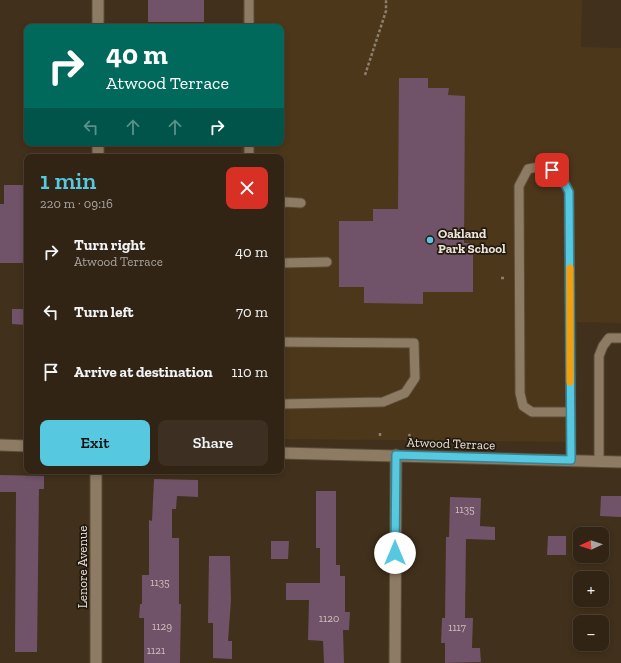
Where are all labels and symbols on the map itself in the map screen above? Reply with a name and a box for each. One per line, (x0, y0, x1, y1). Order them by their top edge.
pin (535, 153, 569, 187)
place label: Oakland Park School (438, 226, 506, 256)
marker: Oakland Park School (425, 235, 435, 245)
street label: Atwood Terrace (406, 434, 496, 453)
house number: 1135 (455, 503, 475, 516)
street label: Lenore Avenue (75, 526, 90, 608)
north arrow (573, 527, 609, 563)
position arrow (374, 532, 416, 574)
house number: 1135 (150, 576, 170, 589)
house number: 1120 (319, 612, 339, 625)
house number: 1129 (152, 620, 172, 633)
house number: 1117 (448, 621, 466, 634)
house number: 1121 (147, 644, 166, 657)

